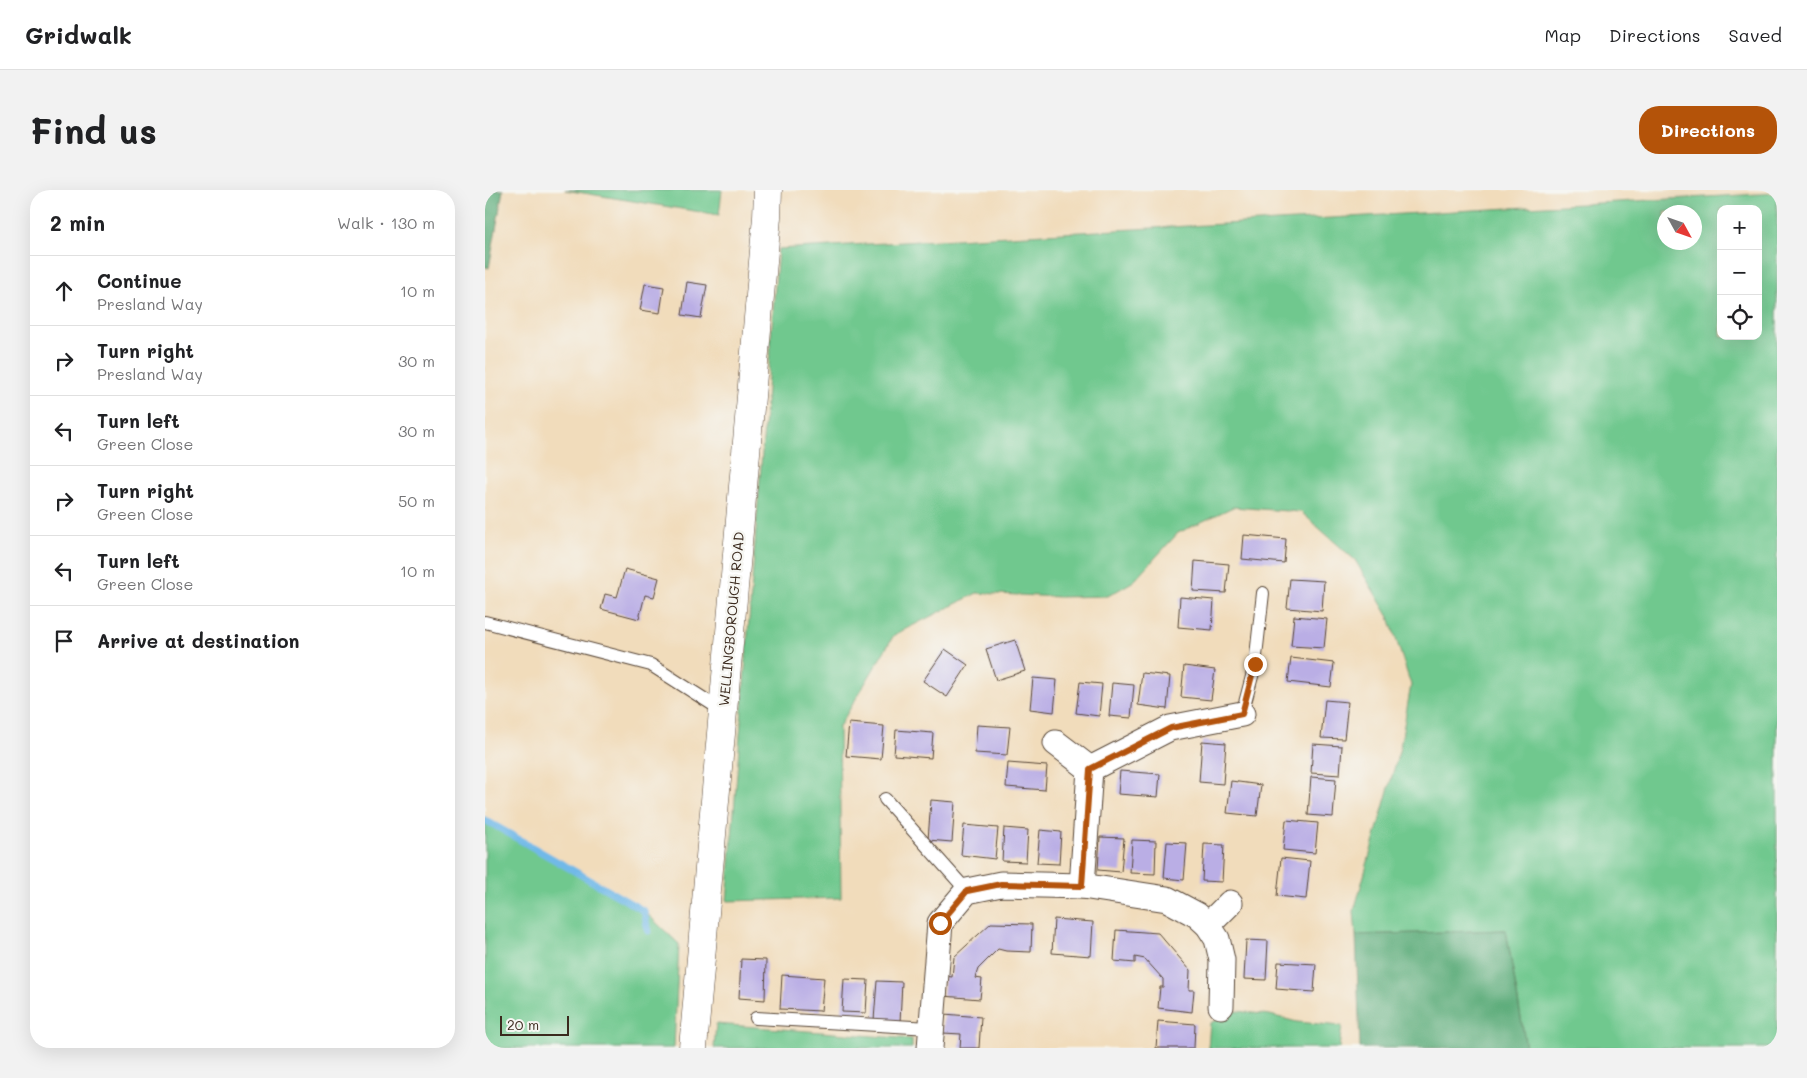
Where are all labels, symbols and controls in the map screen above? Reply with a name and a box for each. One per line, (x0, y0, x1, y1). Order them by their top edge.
text: Gridwalk (25, 19, 132, 50)
text: Map (1544, 23, 1581, 47)
text: Directions (1609, 23, 1701, 47)
text: Saved (1729, 23, 1782, 47)
button: Directions (1639, 106, 1777, 154)
text: Find us (30, 107, 157, 153)
north arrow (1657, 205, 1702, 250)
map controls (1717, 205, 1762, 340)
button: + (1717, 205, 1762, 250)
text: 2 min (50, 209, 105, 236)
text: Walk · 130 m (337, 212, 435, 233)
button: − (1717, 250, 1762, 295)
text: Continue (97, 268, 182, 293)
icon: ahead (50, 277, 78, 305)
text: 10 m (400, 280, 435, 301)
text: Presland Way (97, 293, 203, 314)
button: locate (1717, 295, 1762, 340)
text: Turn right (97, 338, 194, 363)
icon: right (50, 347, 78, 375)
text: 30 m (398, 350, 435, 371)
text: Presland Way (97, 363, 203, 384)
text: Turn left (97, 408, 180, 433)
icon: left (50, 417, 78, 445)
text: 30 m (398, 420, 435, 441)
text: Green Close (97, 433, 193, 454)
text: Turn right (97, 478, 194, 503)
icon: right (50, 487, 78, 515)
text: 50 m (398, 490, 435, 511)
text: Green Close (97, 503, 193, 524)
street label: WELLINGBOROUGH ROAD (714, 531, 748, 707)
text: Turn left (97, 548, 180, 573)
icon: left (50, 557, 78, 585)
text: 10 m (400, 560, 435, 581)
text: Green Close (97, 573, 193, 594)
icon: arrive (50, 627, 78, 655)
text: Arrive at destination (97, 628, 300, 653)
route end (1244, 653, 1267, 676)
route start (929, 912, 952, 935)
scale bar (500, 1013, 569, 1036)
text: 20 m (507, 1015, 539, 1034)

